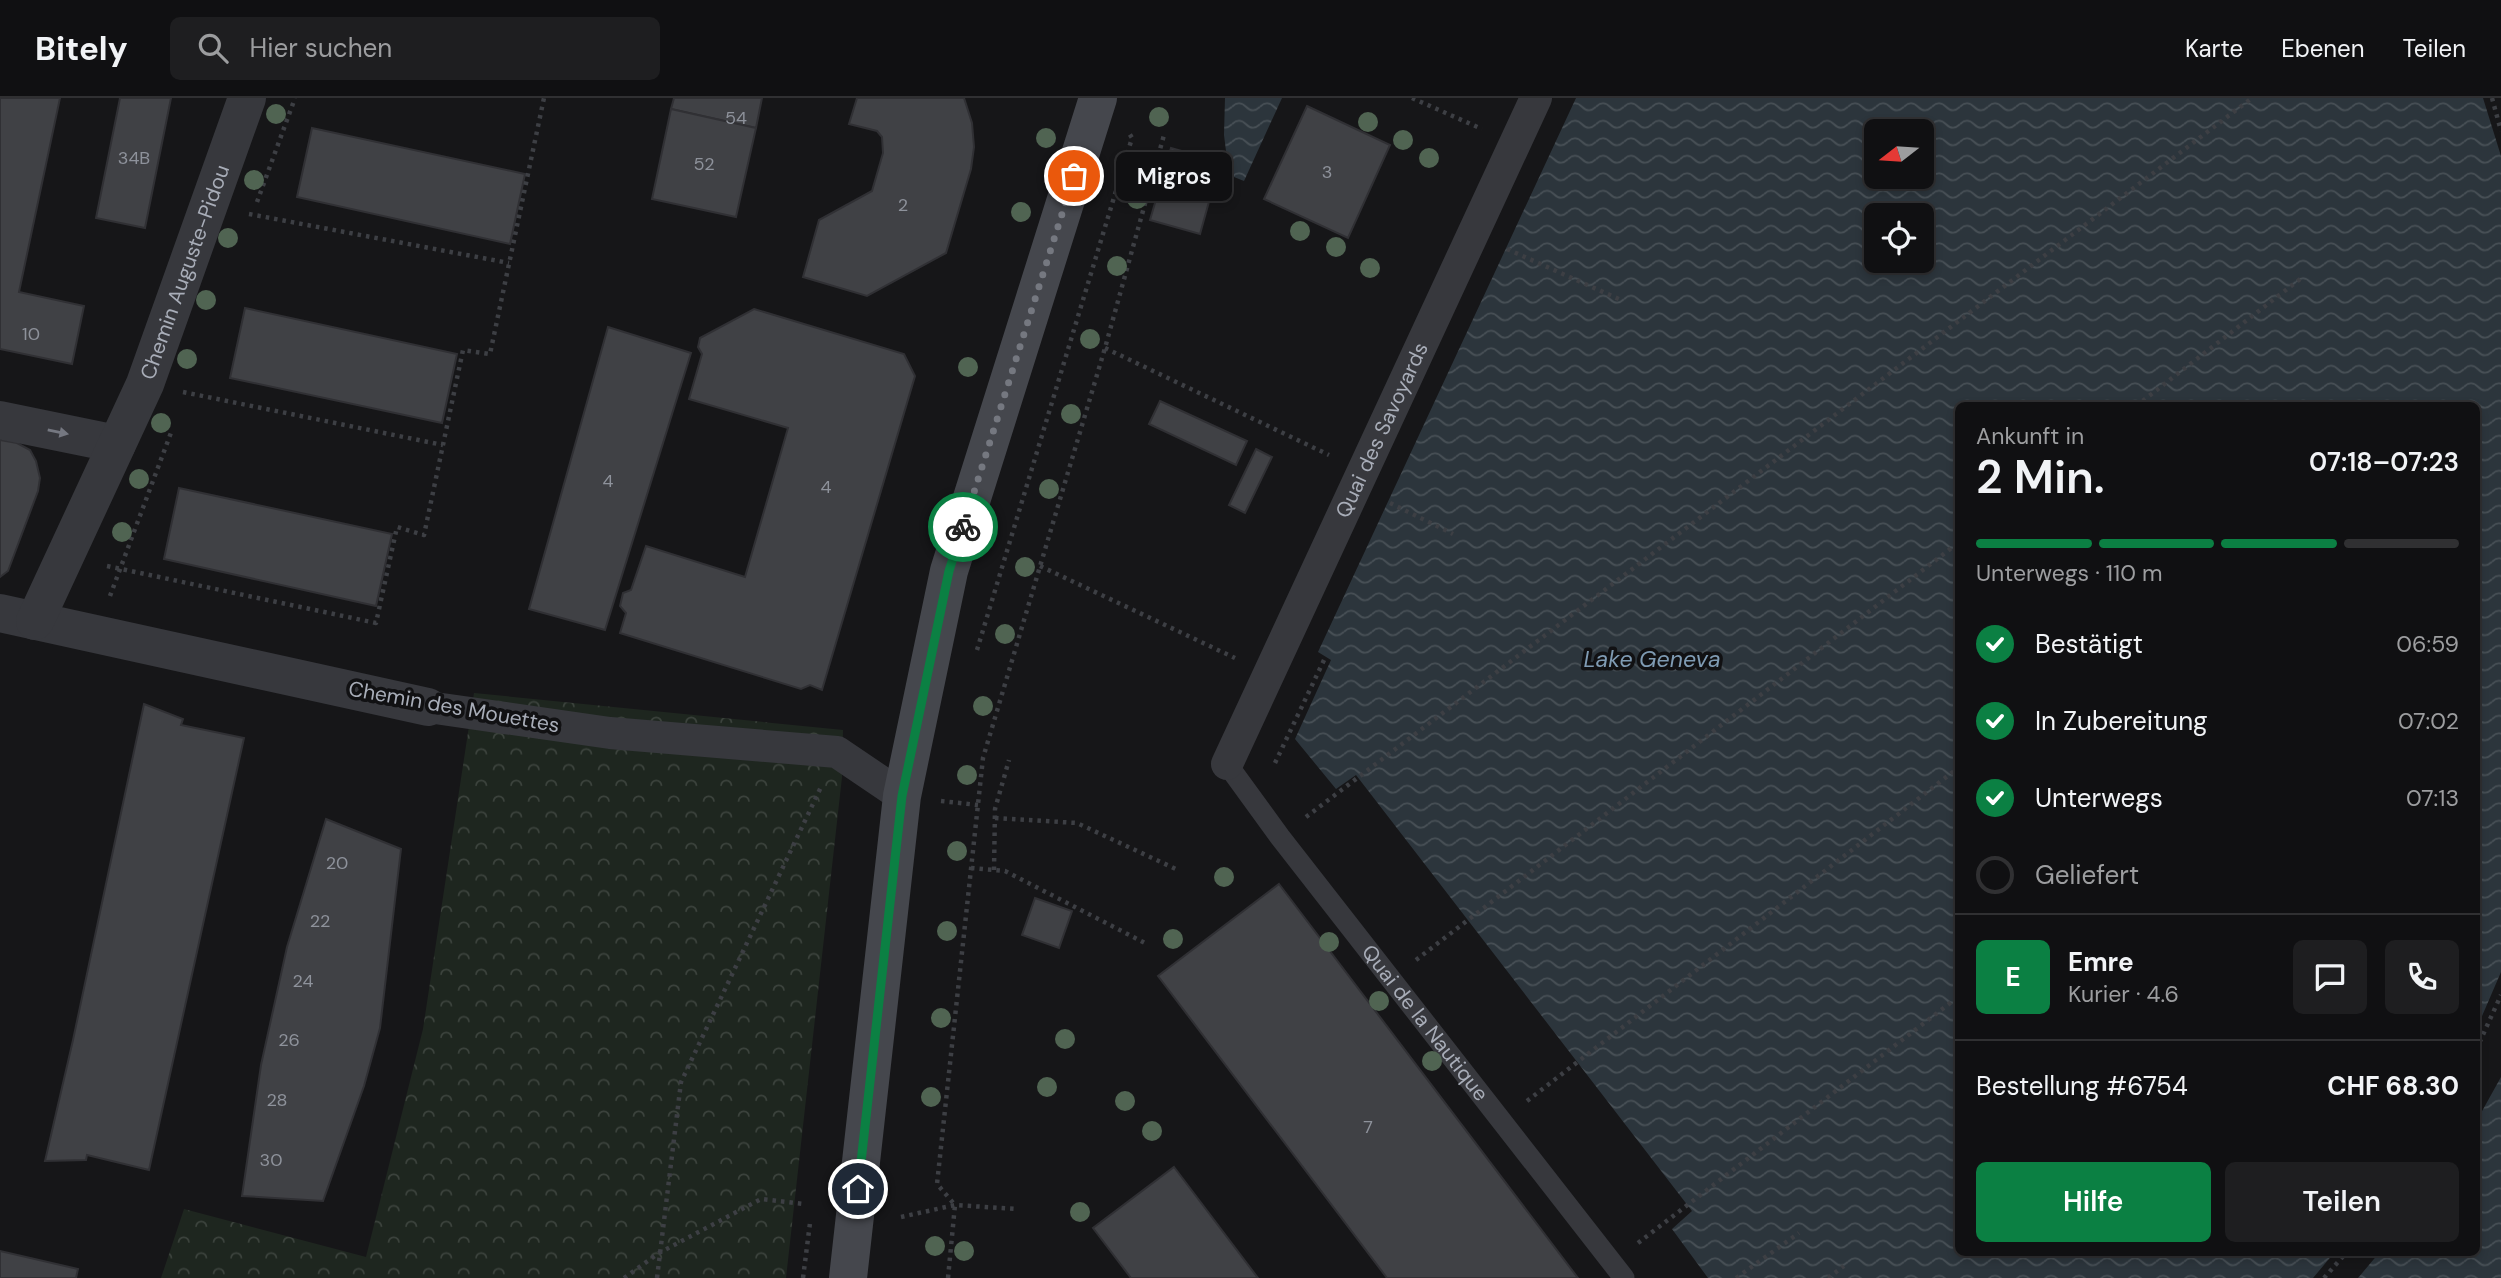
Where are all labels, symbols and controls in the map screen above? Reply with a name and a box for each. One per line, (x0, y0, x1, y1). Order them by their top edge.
search box (170, 17, 660, 80)
text: Bitely (35, 27, 128, 70)
icon: search (194, 29, 232, 67)
text: Hier suchen (250, 31, 392, 65)
text: Karte (2185, 33, 2243, 64)
text: Ebenen (2281, 33, 2365, 64)
text: Teilen (2403, 33, 2466, 64)
house number: 54 (725, 106, 747, 130)
north arrow (1864, 119, 1934, 189)
map controls (1864, 119, 1934, 273)
house number: 34B (118, 146, 150, 170)
pin (1044, 146, 1104, 206)
house number: 52 (693, 152, 715, 176)
callout: Migros (1116, 152, 1232, 200)
icon: bag (1055, 157, 1093, 195)
house number: 3 (1322, 160, 1332, 184)
street label: Chemin Auguste-Pidou (134, 161, 236, 383)
text: Migros (1137, 161, 1211, 191)
house number: 2 (898, 193, 908, 217)
button: locate (1864, 203, 1934, 273)
house number: 10 (22, 322, 40, 346)
street label: Quai des Savoyards (1329, 338, 1435, 523)
text: Ankunft in (1976, 421, 2084, 451)
one-way arrow (47, 426, 69, 437)
text: 07:18–07:23 (2309, 445, 2459, 479)
text: 2 Min. (1976, 447, 2105, 507)
house number: 4 (603, 469, 614, 493)
house number: 4 (821, 475, 832, 499)
courier (928, 492, 998, 562)
icon: bike (944, 508, 982, 546)
text: Unterwegs · 110 m (1976, 558, 2163, 588)
icon: check (1976, 625, 2014, 663)
text: Bestätigt (2035, 627, 2143, 661)
text: 06:59 (2396, 629, 2459, 659)
water label: Lake Geneva (1583, 644, 1721, 674)
street label: Chemin des Mouettes (346, 675, 562, 739)
icon: check (1976, 702, 2014, 740)
text: In Zubereitung (2035, 704, 2208, 738)
text: 07:02 (2398, 706, 2459, 736)
icon: check (1976, 779, 2014, 817)
text: Unterwegs (2035, 781, 2163, 815)
text: 07:13 (2406, 783, 2459, 813)
house number: 20 (326, 851, 348, 875)
text: Geliefert (2035, 858, 2139, 892)
house number: 22 (310, 909, 330, 933)
street label: Quai de la Nautique (1355, 939, 1495, 1107)
button: chat (2293, 940, 2367, 1014)
button: phone (2385, 940, 2459, 1014)
text: Emre (2068, 945, 2134, 979)
text: E (2005, 960, 2021, 994)
house number: 24 (293, 969, 314, 993)
text: Kurier · 4.6 (2068, 979, 2179, 1009)
house number: 26 (278, 1028, 300, 1052)
text: Bestellung #6754 (1976, 1069, 2188, 1103)
text: CHF 68.30 (2327, 1069, 2459, 1103)
house number: 28 (266, 1088, 288, 1112)
house number: 7 (1363, 1115, 1373, 1139)
house number: 30 (260, 1148, 282, 1172)
pin (828, 1159, 888, 1219)
button: Hilfe (1976, 1162, 2211, 1242)
button: Teilen (2225, 1162, 2459, 1242)
icon: home (839, 1170, 877, 1208)

